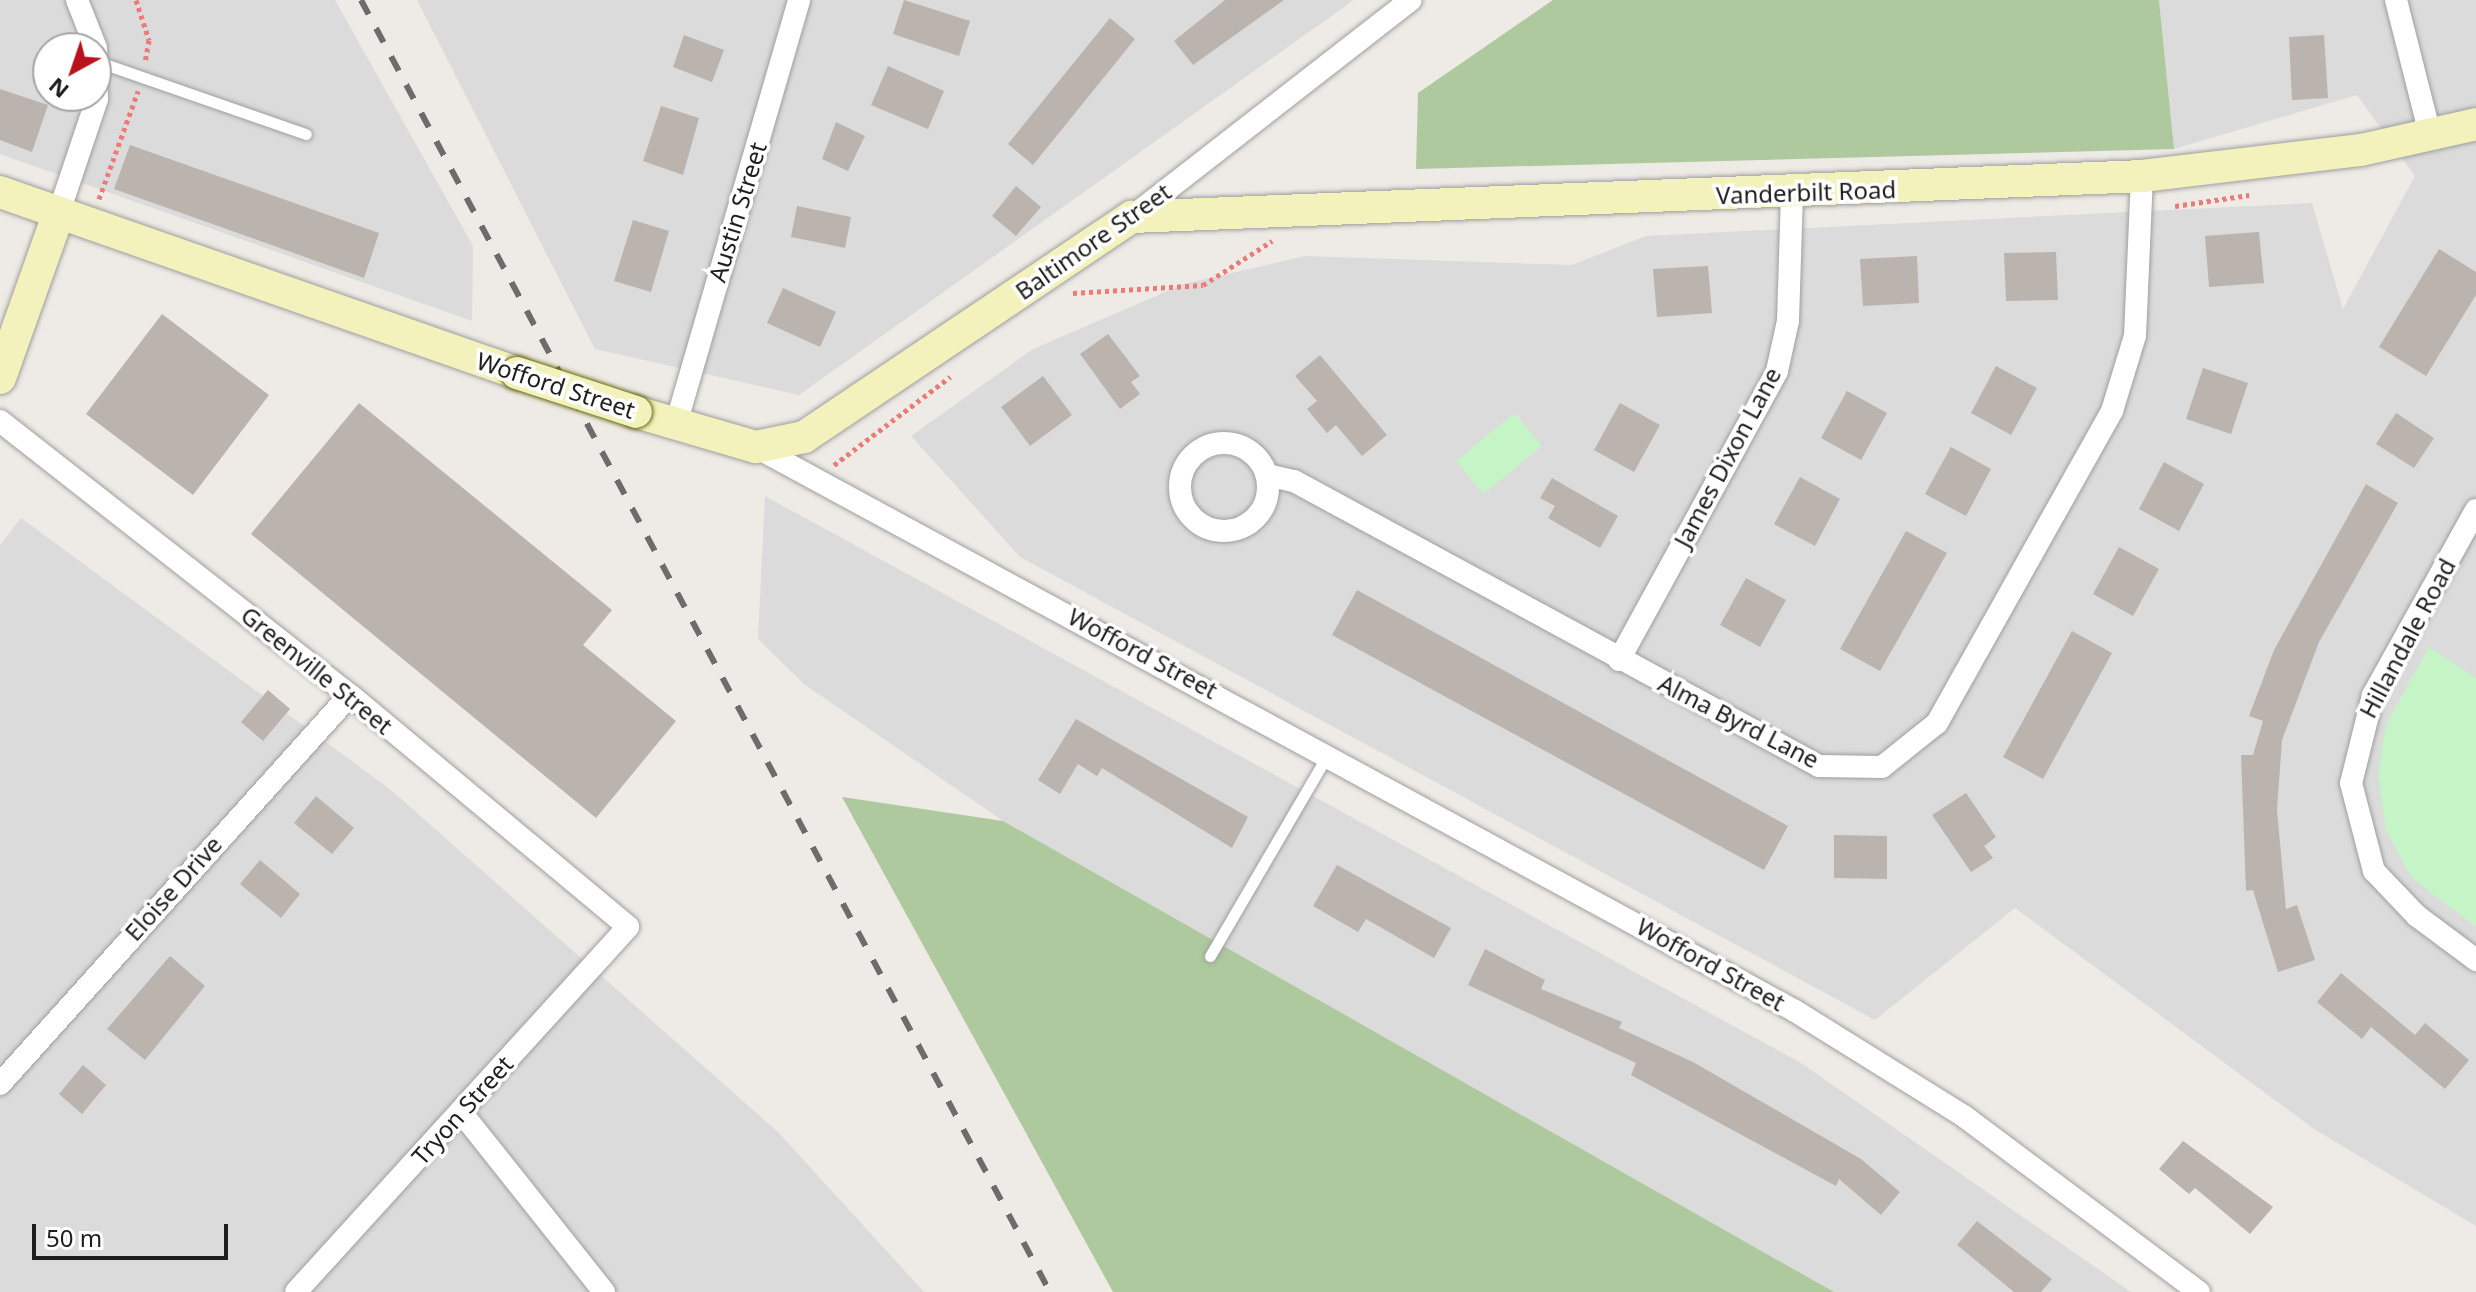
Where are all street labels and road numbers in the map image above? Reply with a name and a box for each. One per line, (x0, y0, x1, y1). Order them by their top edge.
street label: Austin Street (702, 139, 772, 285)
street label: Vanderbilt Road (1715, 174, 1897, 210)
street label: Baltimore Street (1010, 177, 1176, 305)
street label: Wofford Street (473, 346, 639, 424)
street label: James Dixon Lane (1667, 362, 1787, 552)
street label: Hillandale Road (2353, 553, 2461, 723)
street label: Greenville Street (236, 600, 398, 740)
street label: Wofford Street (1063, 602, 1223, 704)
street label: Alma Byrd Lane (1654, 668, 1824, 774)
street label: Eloise Drive (119, 830, 227, 946)
street label: Wofford Street (1632, 911, 1790, 1017)
street label: Tryon Street (405, 1049, 519, 1171)

